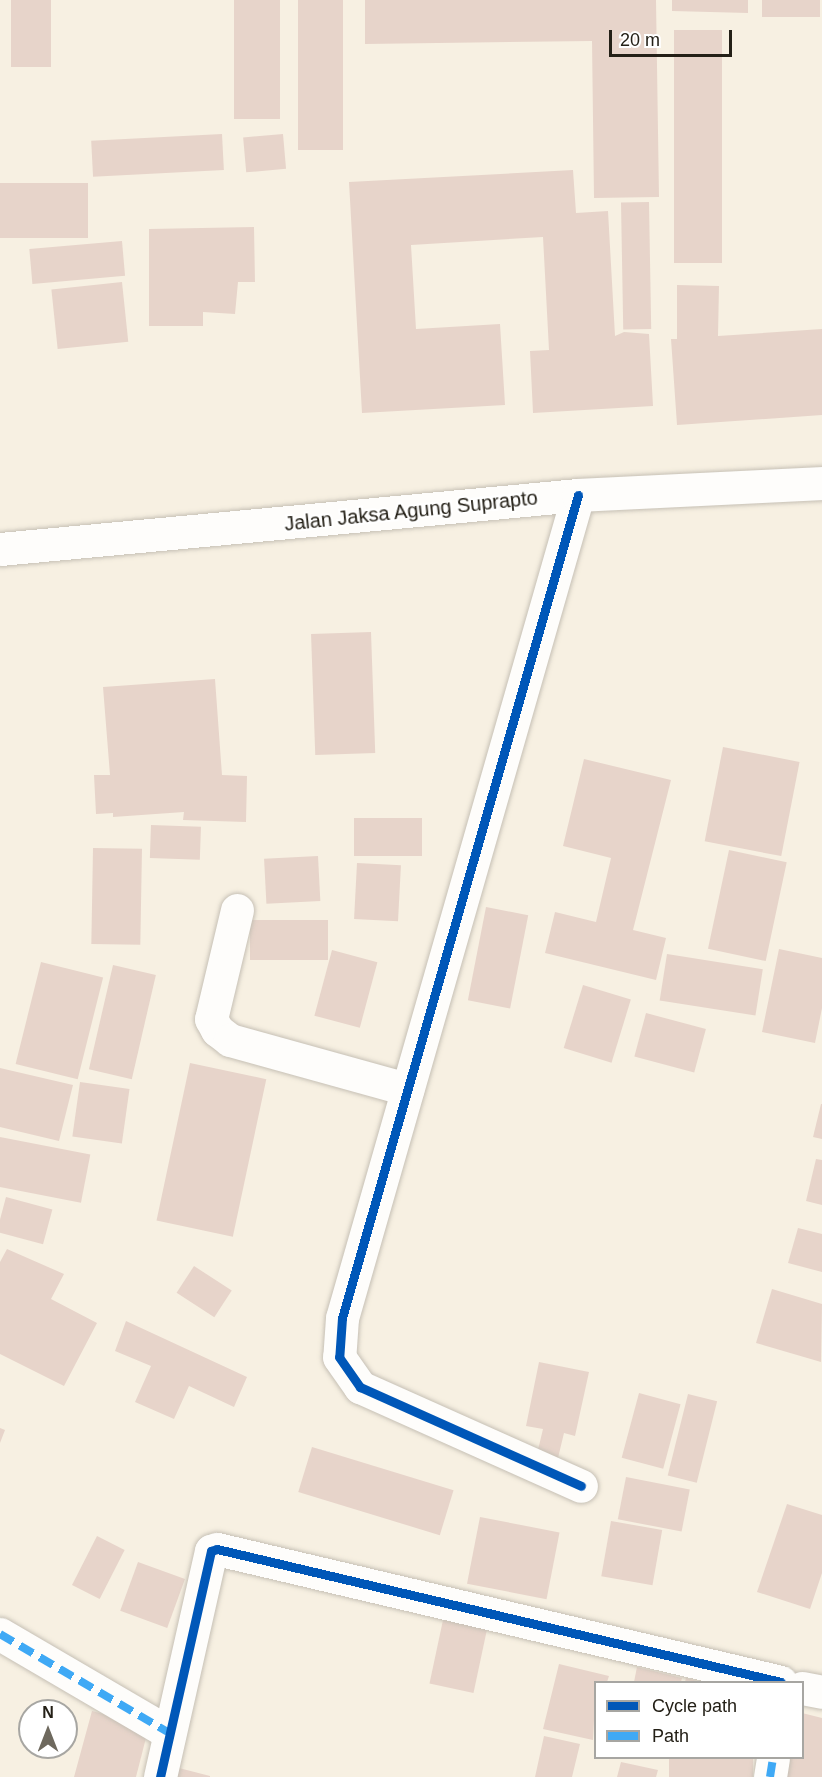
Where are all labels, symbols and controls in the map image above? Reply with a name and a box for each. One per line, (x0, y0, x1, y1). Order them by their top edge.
scale bar (612, 18, 735, 56)
text: 20 m (620, 30, 660, 50)
street label: Jalan Jaksa Agung Suprapto (283, 486, 539, 536)
legend (594, 1681, 804, 1759)
text: Cycle path (652, 1696, 737, 1716)
north arrow (18, 1699, 78, 1759)
text: N (42, 1704, 54, 1721)
text: Path (652, 1726, 689, 1746)

